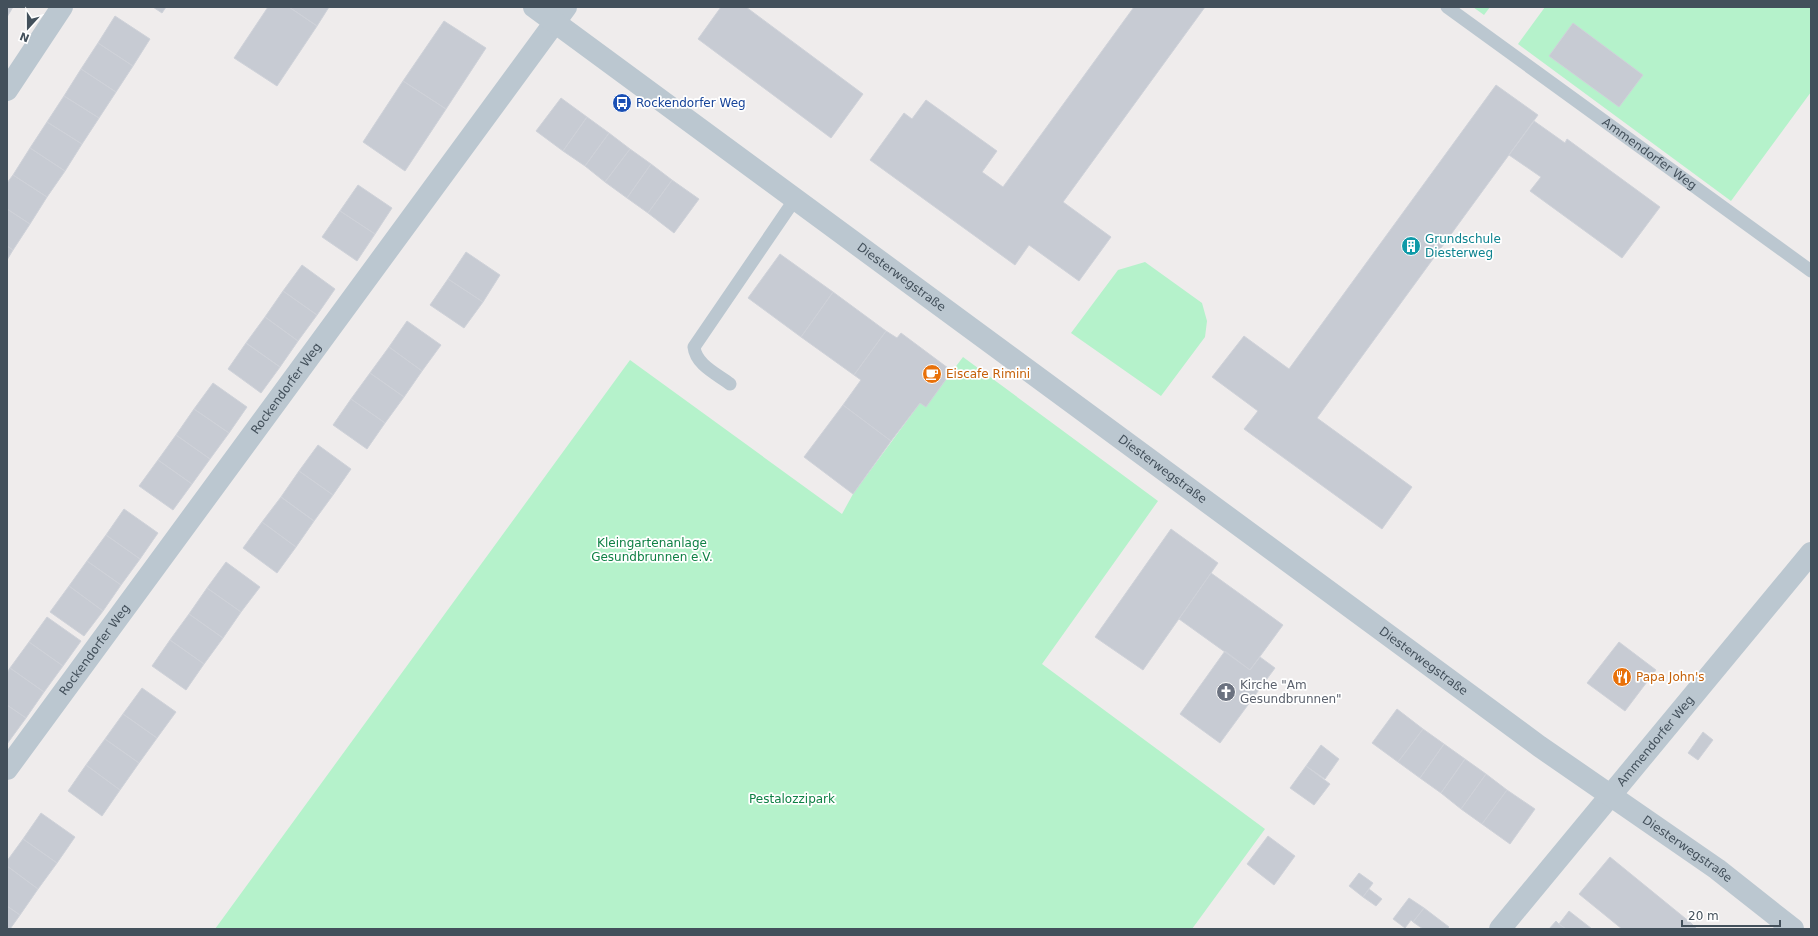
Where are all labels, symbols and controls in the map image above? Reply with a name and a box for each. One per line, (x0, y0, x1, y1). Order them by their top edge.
north arrow (8, 8, 48, 48)
text: N (18, 29, 31, 45)
bus stop icon: Rockendorfer Weg (611, 92, 633, 114)
place label: Rockendorfer Weg (636, 96, 746, 110)
street label: Ammendorfer Weg (1599, 115, 1699, 193)
place label: Grundschule Diesterweg (1425, 232, 1501, 260)
building icon: Grundschule Diesterweg (1400, 235, 1422, 257)
street label: Diesterwegstraße (854, 240, 948, 314)
street label: Rockendorfer Weg (248, 340, 324, 437)
cafe icon: Eiscafe Rimini (921, 363, 943, 385)
place label: Eiscafe Rimini (946, 367, 1030, 381)
street label: Diesterwegstraße (1115, 432, 1209, 506)
park label: Kleingartenanlage Gesundbrunnen e.V. (591, 536, 713, 564)
street label: Rockendorfer Weg (56, 601, 133, 698)
street label: Diesterwegstraße (1376, 624, 1470, 698)
restaurant icon: Papa John's (1611, 666, 1633, 688)
place label: Papa John's (1636, 670, 1704, 684)
place label: Kirche "Am Gesundbrunnen" (1240, 678, 1342, 706)
church icon: Kirche "Am Gesundbrunnen" (1215, 681, 1237, 703)
street label: Ammendorfer Weg (1614, 693, 1697, 789)
park label: Pestalozzipark (749, 792, 835, 806)
street label: Diesterwegstraße (1640, 813, 1735, 885)
scale bar (1682, 902, 1780, 928)
text: 20 m (1688, 909, 1719, 923)

